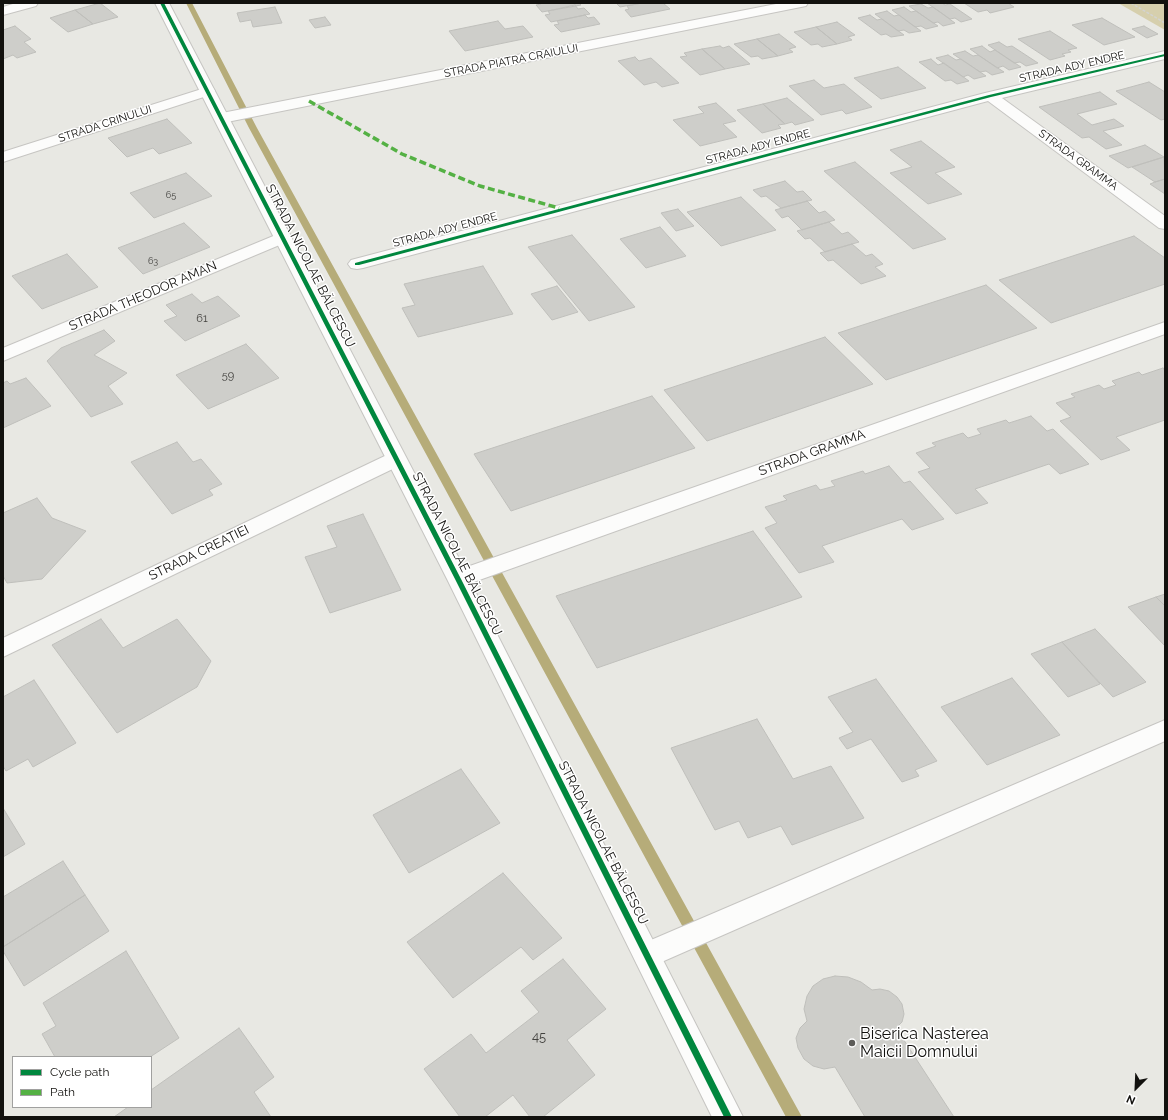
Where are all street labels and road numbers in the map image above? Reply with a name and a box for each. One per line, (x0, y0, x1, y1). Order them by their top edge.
street label: STRADA PIATRA CRAIULUI (443, 42, 579, 80)
street label: STRADA ADY ENDRE (1018, 48, 1126, 86)
street label: STRADA CRINULUI (57, 103, 153, 145)
street label: STRADA ADY ENDRE (704, 127, 812, 167)
street label: STRADA GRAMMA (1036, 127, 1120, 193)
street label: STRADA NICOLAE BĂLCESCU (262, 182, 358, 350)
street label: STRADA ADY ENDRE (391, 210, 499, 250)
street label: STRADA THEODOR AMAN (67, 258, 219, 334)
street label: STRADA GRAMMA (757, 426, 867, 480)
street label: STRADA NICOLAE BĂLCESCU (409, 470, 505, 638)
street label: STRADA CREAȚIEI (146, 522, 252, 584)
street label: STRADA NICOLAE BĂLCESCU (555, 759, 651, 927)

